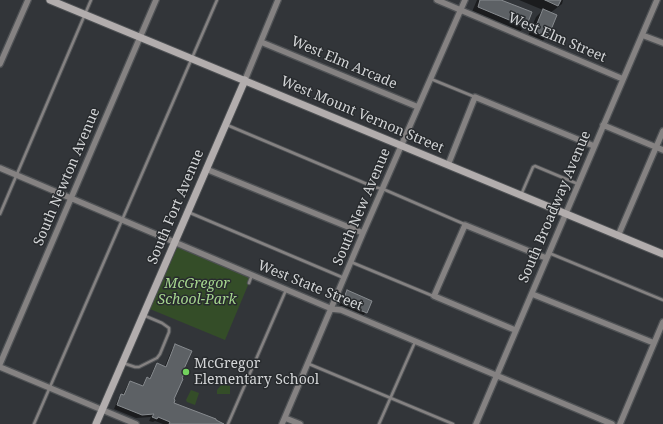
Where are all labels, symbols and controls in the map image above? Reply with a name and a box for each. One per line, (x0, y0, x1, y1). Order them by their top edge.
street label: West Elm Street (505, 10, 609, 66)
street label: West Elm Arcade (289, 33, 399, 93)
street label: West Mount Vernon Street (278, 73, 446, 157)
street label: South Newton Avenue (30, 106, 104, 248)
street label: South Broadway Avenue (515, 128, 595, 286)
street label: South New Avenue (330, 146, 394, 268)
street label: South Fort Avenue (144, 147, 208, 267)
street label: West State Street (255, 257, 365, 315)
park label: McGregor School-Park (158, 276, 236, 308)
place label: McGregor Elementary School (194, 356, 319, 388)
marker: McGregor Elementary School (181, 367, 191, 377)

